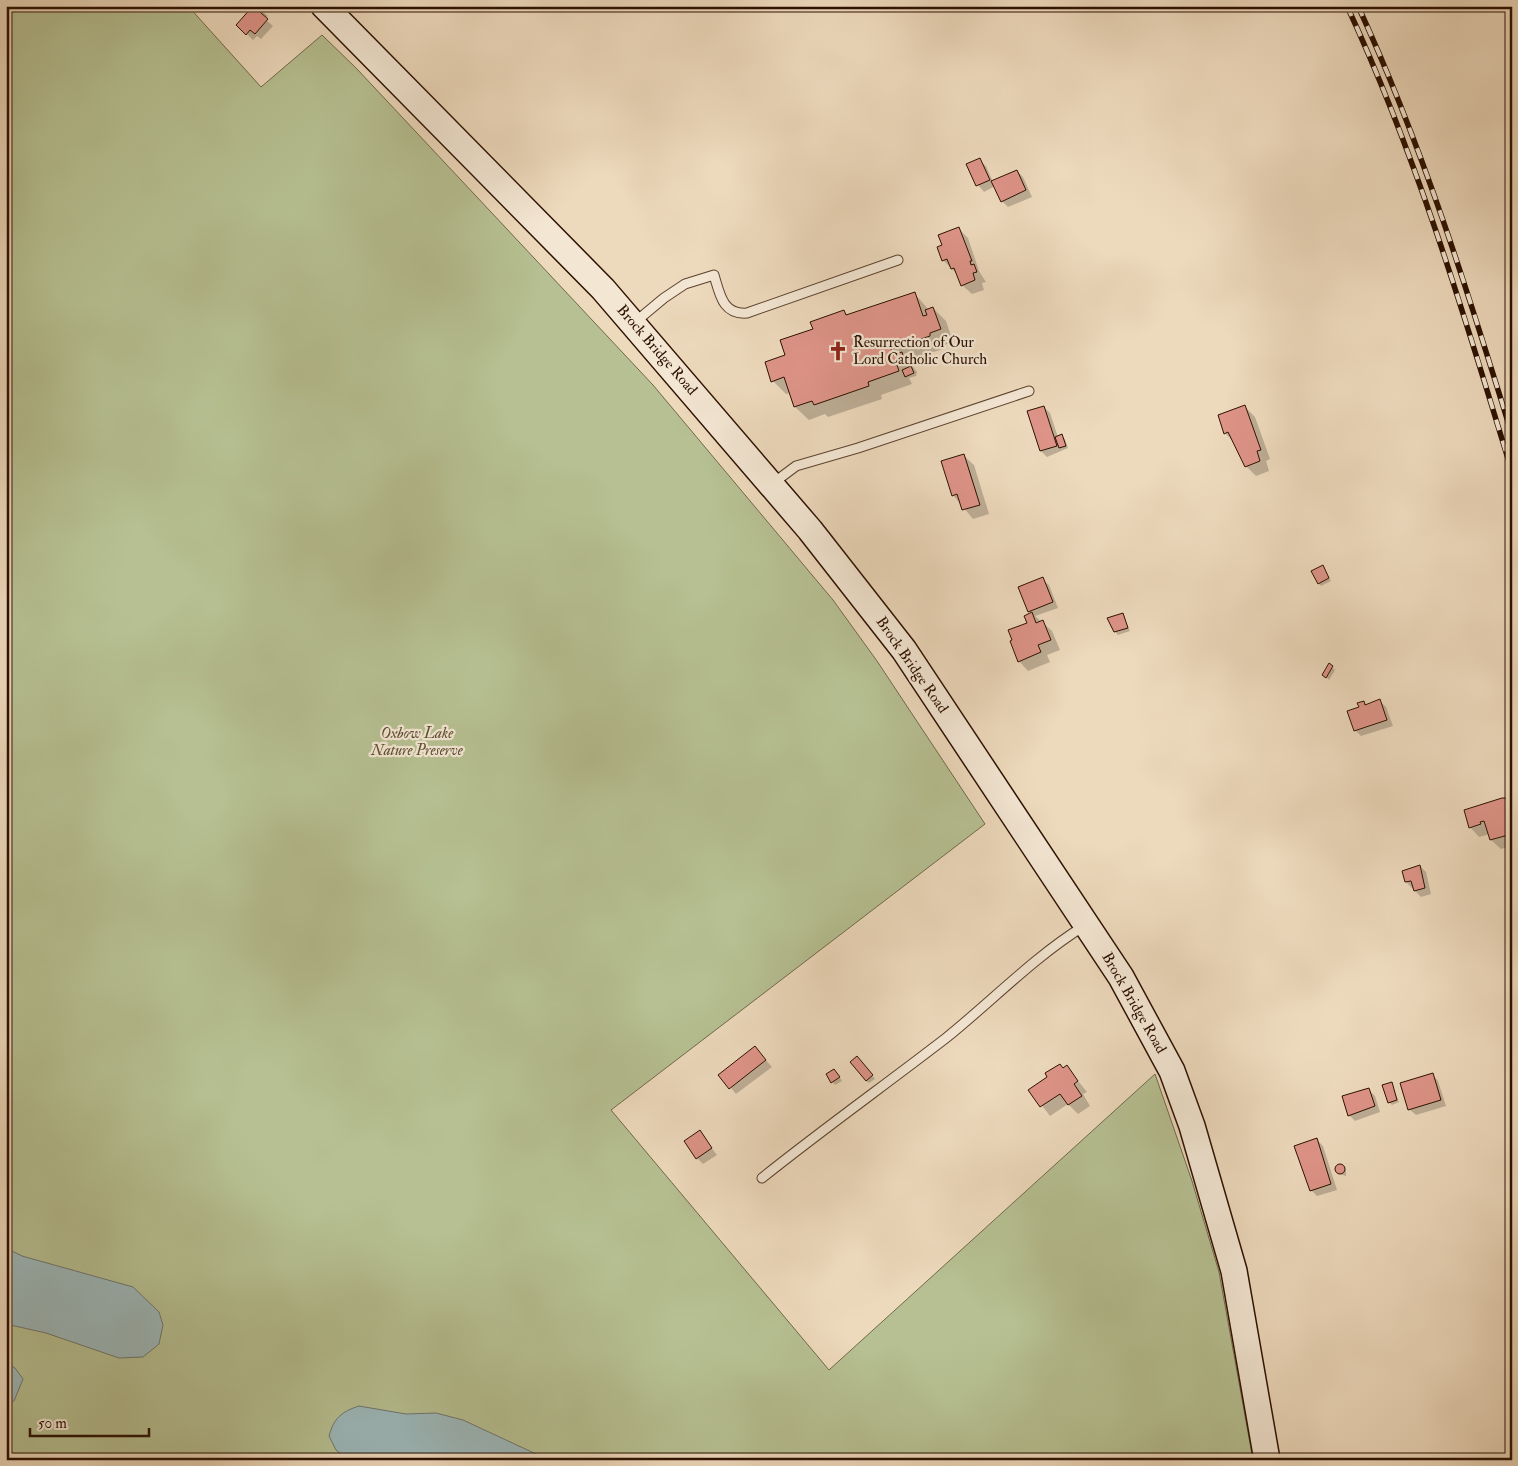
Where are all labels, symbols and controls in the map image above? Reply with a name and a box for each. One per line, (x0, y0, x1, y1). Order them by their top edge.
street label: Brock Bridge Road (613, 301, 702, 400)
place label: Resurrection of Our Lord Catholic Church (853, 333, 987, 369)
church icon: Resurrection of Our Lord Catholic Church (827, 340, 849, 362)
street label: Brock Bridge Road (872, 613, 953, 718)
park label: Oxbow Lake Nature Preserve (370, 724, 464, 760)
street label: Brock Bridge Road (1097, 949, 1171, 1058)
scale bar (30, 1406, 149, 1438)
text: 50 m (38, 1414, 67, 1433)

